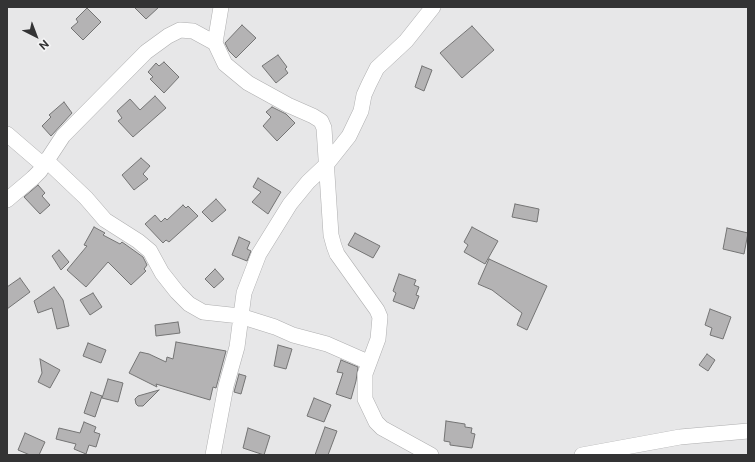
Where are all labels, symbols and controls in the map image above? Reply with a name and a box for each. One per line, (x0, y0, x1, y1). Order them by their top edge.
north arrow (16, 16, 56, 56)
text: N (37, 38, 51, 52)

